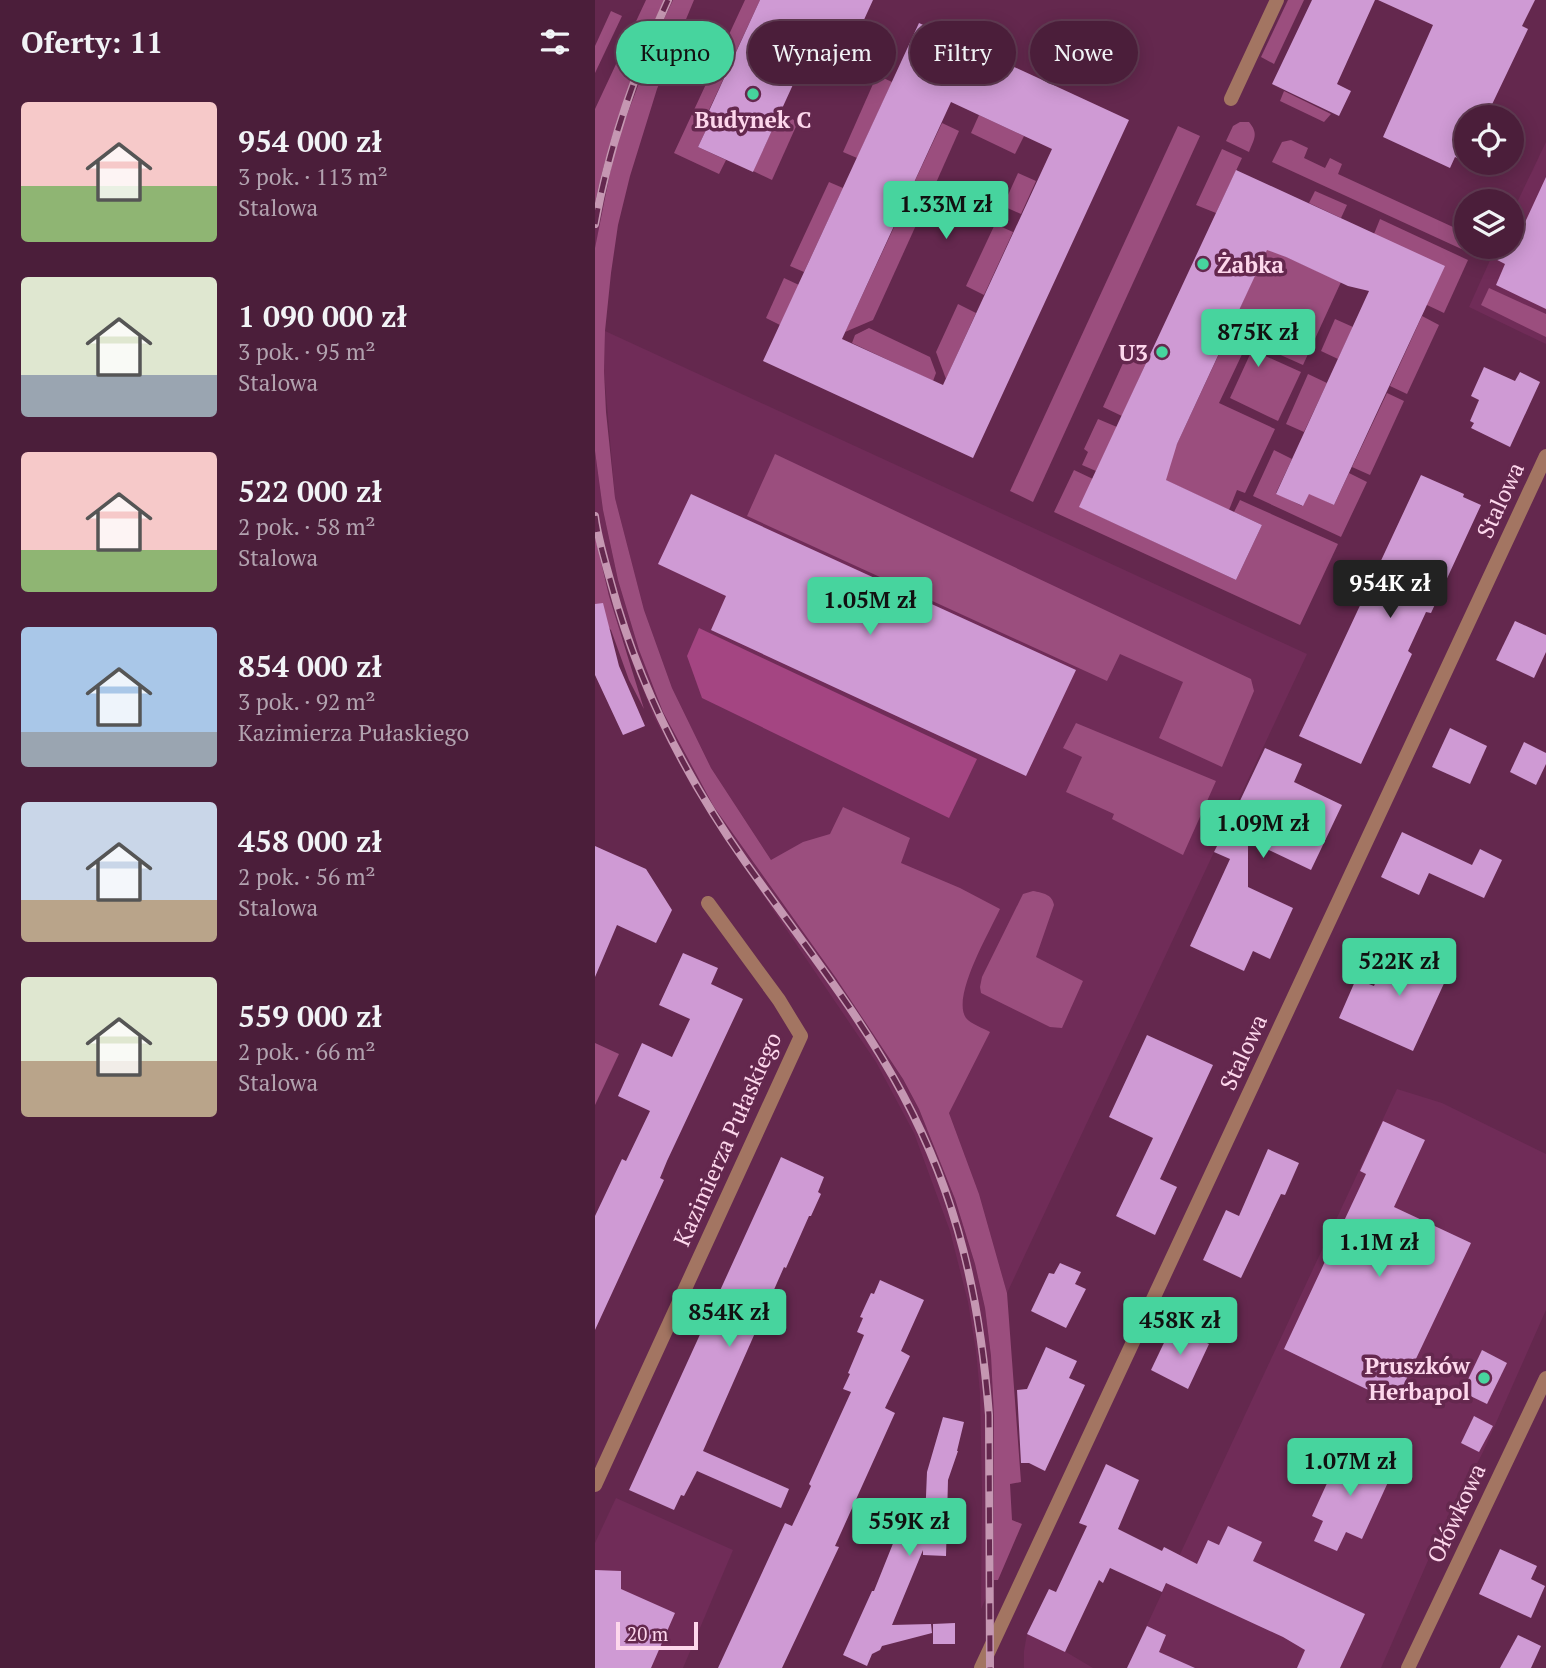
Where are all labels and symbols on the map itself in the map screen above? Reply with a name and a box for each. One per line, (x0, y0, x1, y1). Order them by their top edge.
marker: Budynek C (745, 86, 761, 102)
place label: Budynek C (695, 104, 811, 135)
pin: 1.33M zł (874, 182, 1018, 241)
place label: Żabka (1217, 249, 1284, 280)
marker: Żabka (1195, 256, 1211, 272)
pin: 875K zł (1193, 310, 1323, 369)
place label: U3 (1119, 337, 1148, 368)
marker: U3 (1154, 344, 1170, 360)
street label: Stalowa (1469, 457, 1531, 543)
pin: 954K zł (1325, 560, 1455, 620)
pin: 1.05M zł (798, 578, 942, 637)
pin: 1.09M zł (1191, 800, 1335, 860)
pin: 522K zł (1334, 939, 1464, 998)
street label: Stalowa (1212, 1009, 1274, 1095)
street label: Kazimierza Pułaskiego (666, 1027, 788, 1251)
pin: 1.1M zł (1314, 1220, 1444, 1279)
pin: 854K zł (664, 1290, 794, 1349)
pin: 458K zł (1115, 1298, 1245, 1357)
place label: Pruszków Herbapol (1364, 1350, 1471, 1407)
marker: Pruszków Herbapol (1476, 1370, 1492, 1386)
pin: 1.07M zł (1278, 1438, 1422, 1498)
street label: Ołówkowa (1420, 1458, 1493, 1568)
pin: 559K zł (844, 1498, 974, 1558)
scale bar (616, 1619, 698, 1651)

